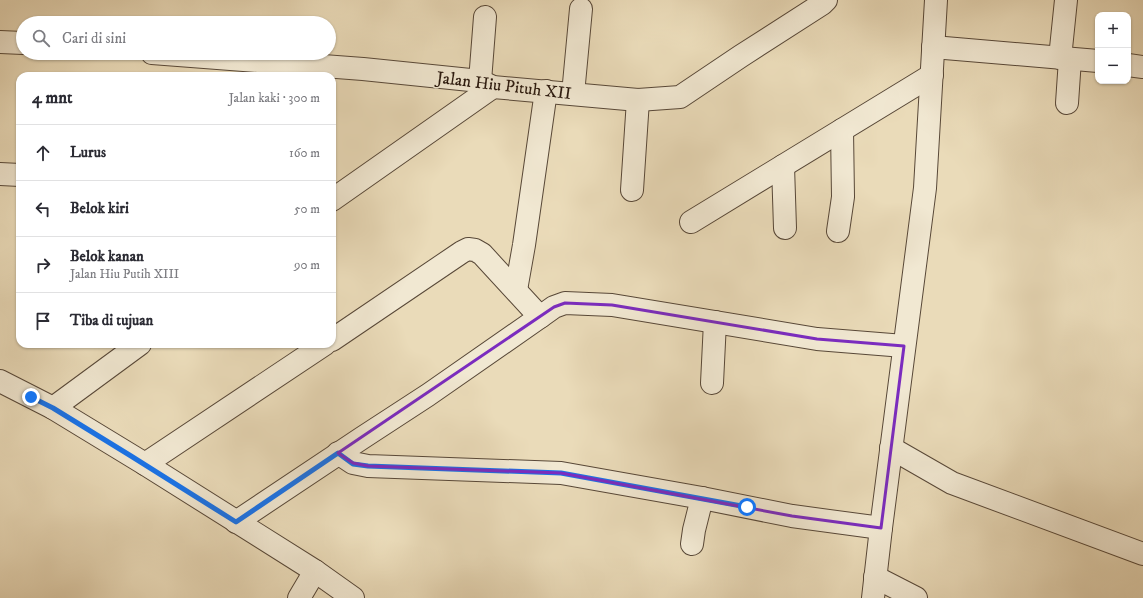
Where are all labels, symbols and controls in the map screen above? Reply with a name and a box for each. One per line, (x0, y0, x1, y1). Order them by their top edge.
map controls (1095, 12, 1131, 84)
button: + (1095, 12, 1131, 48)
search box (16, 16, 336, 60)
icon: search (30, 27, 52, 49)
text: Cari di sini (62, 29, 126, 48)
button: − (1095, 48, 1131, 84)
street label: Jalan Hiu Pituh XII (433, 67, 573, 105)
text: 4 mnt (32, 87, 72, 109)
text: Jalan kaki · 300 m (229, 90, 320, 106)
icon: ahead (32, 142, 54, 164)
text: Lurus (70, 143, 106, 162)
text: 160 m (289, 145, 320, 161)
icon: left (32, 198, 54, 220)
text: Belok kiri (70, 199, 129, 218)
text: 50 m (294, 201, 320, 217)
text: Belok kanan (70, 247, 144, 266)
icon: right (32, 254, 54, 276)
text: 90 m (294, 257, 320, 273)
text: Jalan Hiu Putih XIII (70, 266, 179, 282)
icon: arrive (32, 310, 54, 332)
text: Tiba di tujuan (70, 311, 153, 330)
route end (22, 388, 40, 406)
route start (738, 498, 756, 516)

